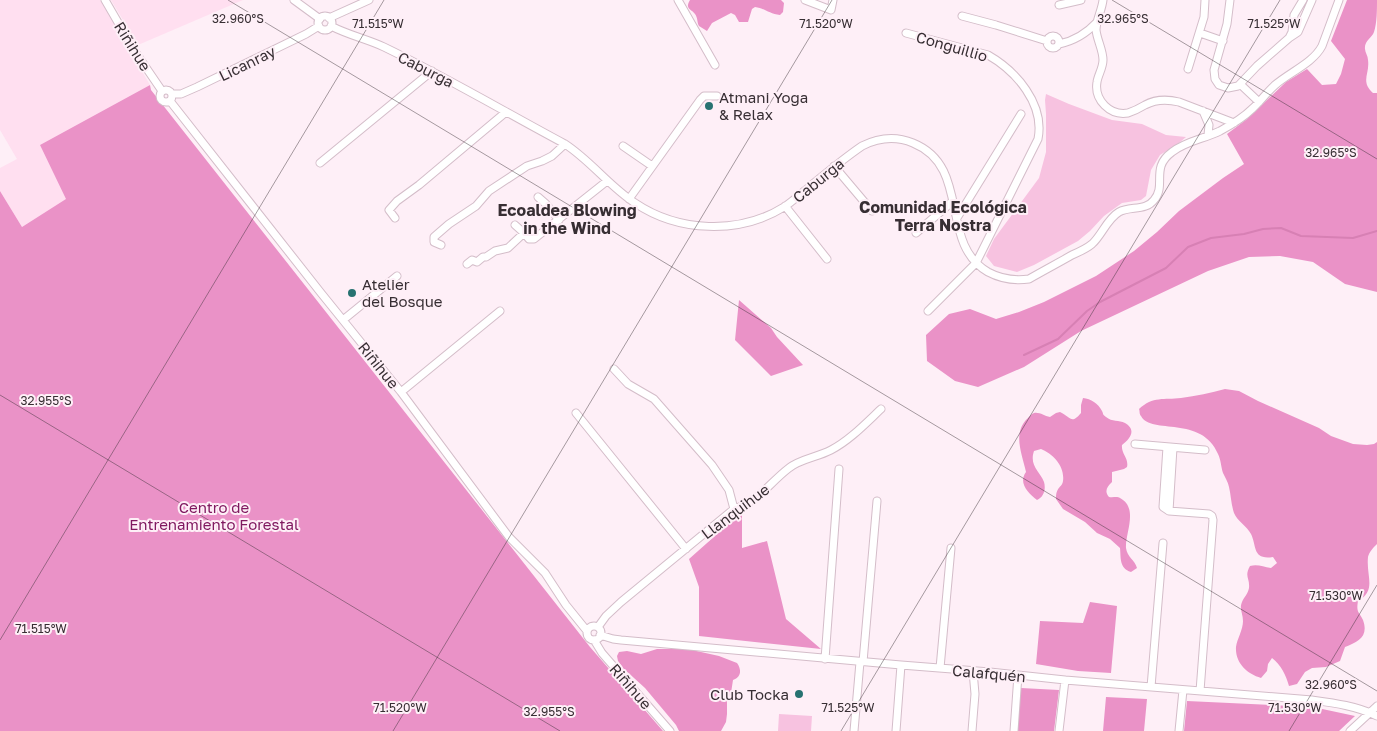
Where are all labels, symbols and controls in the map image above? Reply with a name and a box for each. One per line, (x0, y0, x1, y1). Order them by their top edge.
text: 32.960°S (212, 11, 264, 26)
text: 32.965°S (1097, 11, 1149, 26)
text: 71.515°W (352, 16, 404, 31)
text: 71.520°W (799, 16, 853, 31)
text: 71.525°W (1248, 16, 1301, 31)
street label: Riñihue (111, 18, 155, 74)
street label: Conguillio (914, 27, 990, 65)
street label: Licanray (216, 41, 279, 84)
street label: Caburga (395, 47, 457, 91)
place label: Atmani Yoga & Relax (719, 88, 808, 123)
marker: Atmani Yoga & Relax (703, 100, 715, 112)
text: 32.965°S (1305, 145, 1357, 160)
street label: Caburga (789, 154, 847, 206)
district label: Comunidad Ecológica Terra Nostra (859, 197, 1027, 235)
district label: Ecoaldea Blowing in the Wind (497, 200, 637, 238)
place label: Atelier del Bosque (362, 275, 443, 310)
marker: Atelier del Bosque (346, 287, 358, 299)
street label: Riñihue (355, 338, 403, 392)
text: 32.955°S (20, 393, 72, 408)
street label: Llanquihue (698, 479, 773, 542)
park label: Centro de Entrenamiento Forestal (129, 498, 299, 533)
text: 71.530°W (1309, 588, 1363, 603)
text: 71.515°W (15, 621, 67, 636)
street label: Riñihue (606, 660, 656, 713)
street label: Calafquén (952, 661, 1026, 685)
text: 32.960°S (1305, 677, 1357, 692)
place label: Club Tocka (710, 685, 789, 703)
marker: Club Tocka (793, 688, 805, 700)
text: 71.520°W (373, 700, 427, 715)
text: 71.525°W (822, 700, 875, 715)
text: 71.530°W (1268, 700, 1322, 715)
text: 32.955°S (523, 704, 575, 719)

